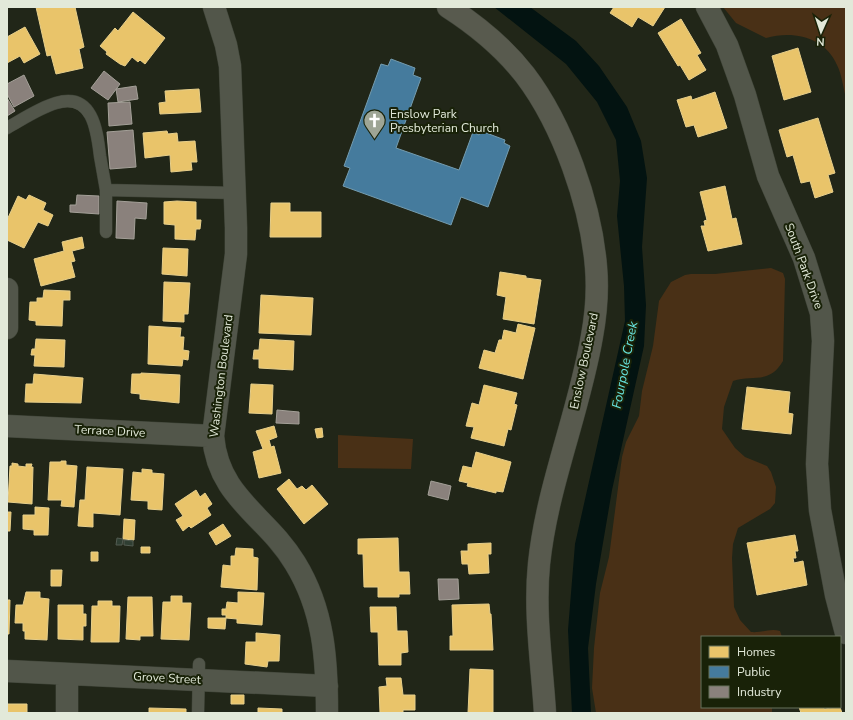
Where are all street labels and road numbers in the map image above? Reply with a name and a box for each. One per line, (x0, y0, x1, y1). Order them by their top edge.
street label: South Park Drive (781, 221, 827, 311)
street label: Enslow Boulevard (566, 312, 602, 410)
street label: Washington Boulevard (206, 314, 236, 438)
street label: Terrace Drive (74, 421, 146, 441)
street label: Grove Street (133, 668, 202, 688)

